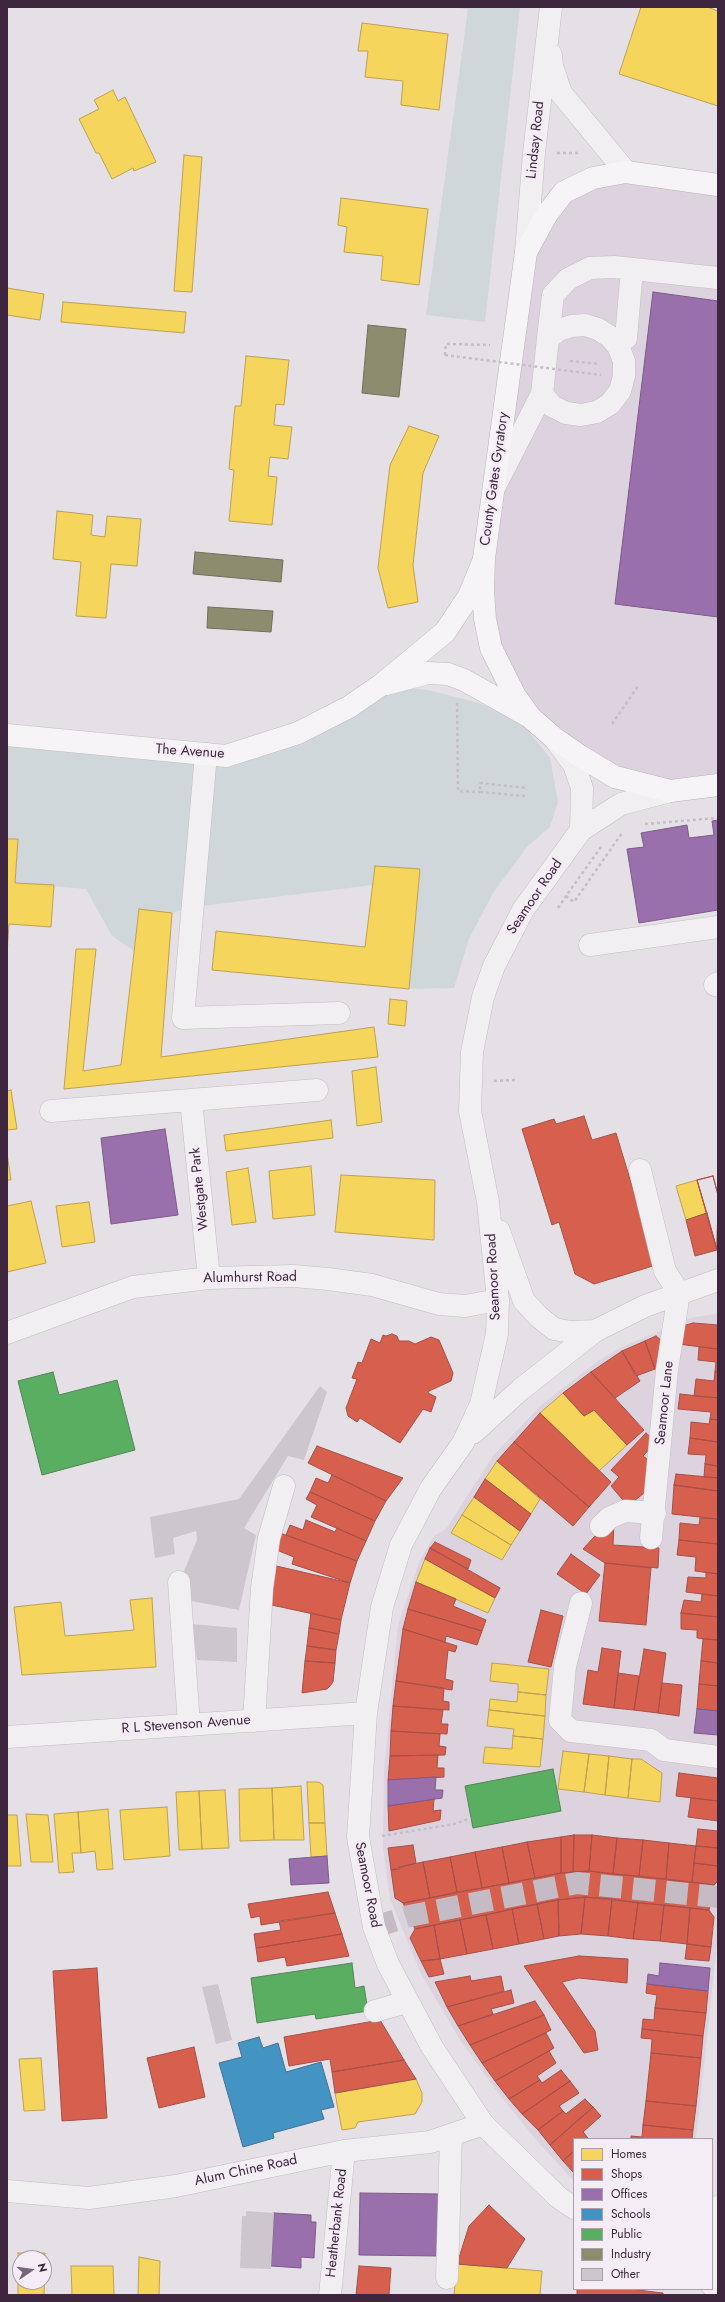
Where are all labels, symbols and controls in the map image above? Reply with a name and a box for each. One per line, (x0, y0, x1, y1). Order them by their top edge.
street label: Lindsay Road (524, 100, 548, 180)
street label: County Gates Gyratory (477, 411, 513, 547)
street label: The Avenue (155, 741, 225, 763)
street label: Seamoor Road (504, 856, 566, 938)
street label: Westgate Park (187, 1147, 213, 1231)
street label: Seamoor Road (483, 1233, 505, 1321)
street label: Alumhurst Road (203, 1269, 297, 1287)
street label: Seamoor Lane (652, 1360, 678, 1446)
street label: R L Stevenson Avenue (121, 1712, 251, 1738)
street label: Seamoor Road (350, 1841, 384, 1929)
legend (573, 2138, 713, 2290)
text: Homes (611, 2145, 647, 2163)
street label: Alum Chine Road (193, 2152, 299, 2190)
text: Shops (611, 2165, 642, 2183)
street label: Heatherbank Road (323, 2168, 351, 2278)
text: Offices (611, 2185, 647, 2203)
text: Schools (611, 2205, 650, 2223)
text: Public (611, 2225, 642, 2243)
text: Industry (611, 2245, 651, 2263)
north arrow (12, 2250, 52, 2290)
text: N (34, 2261, 51, 2274)
text: Other (611, 2265, 640, 2283)

